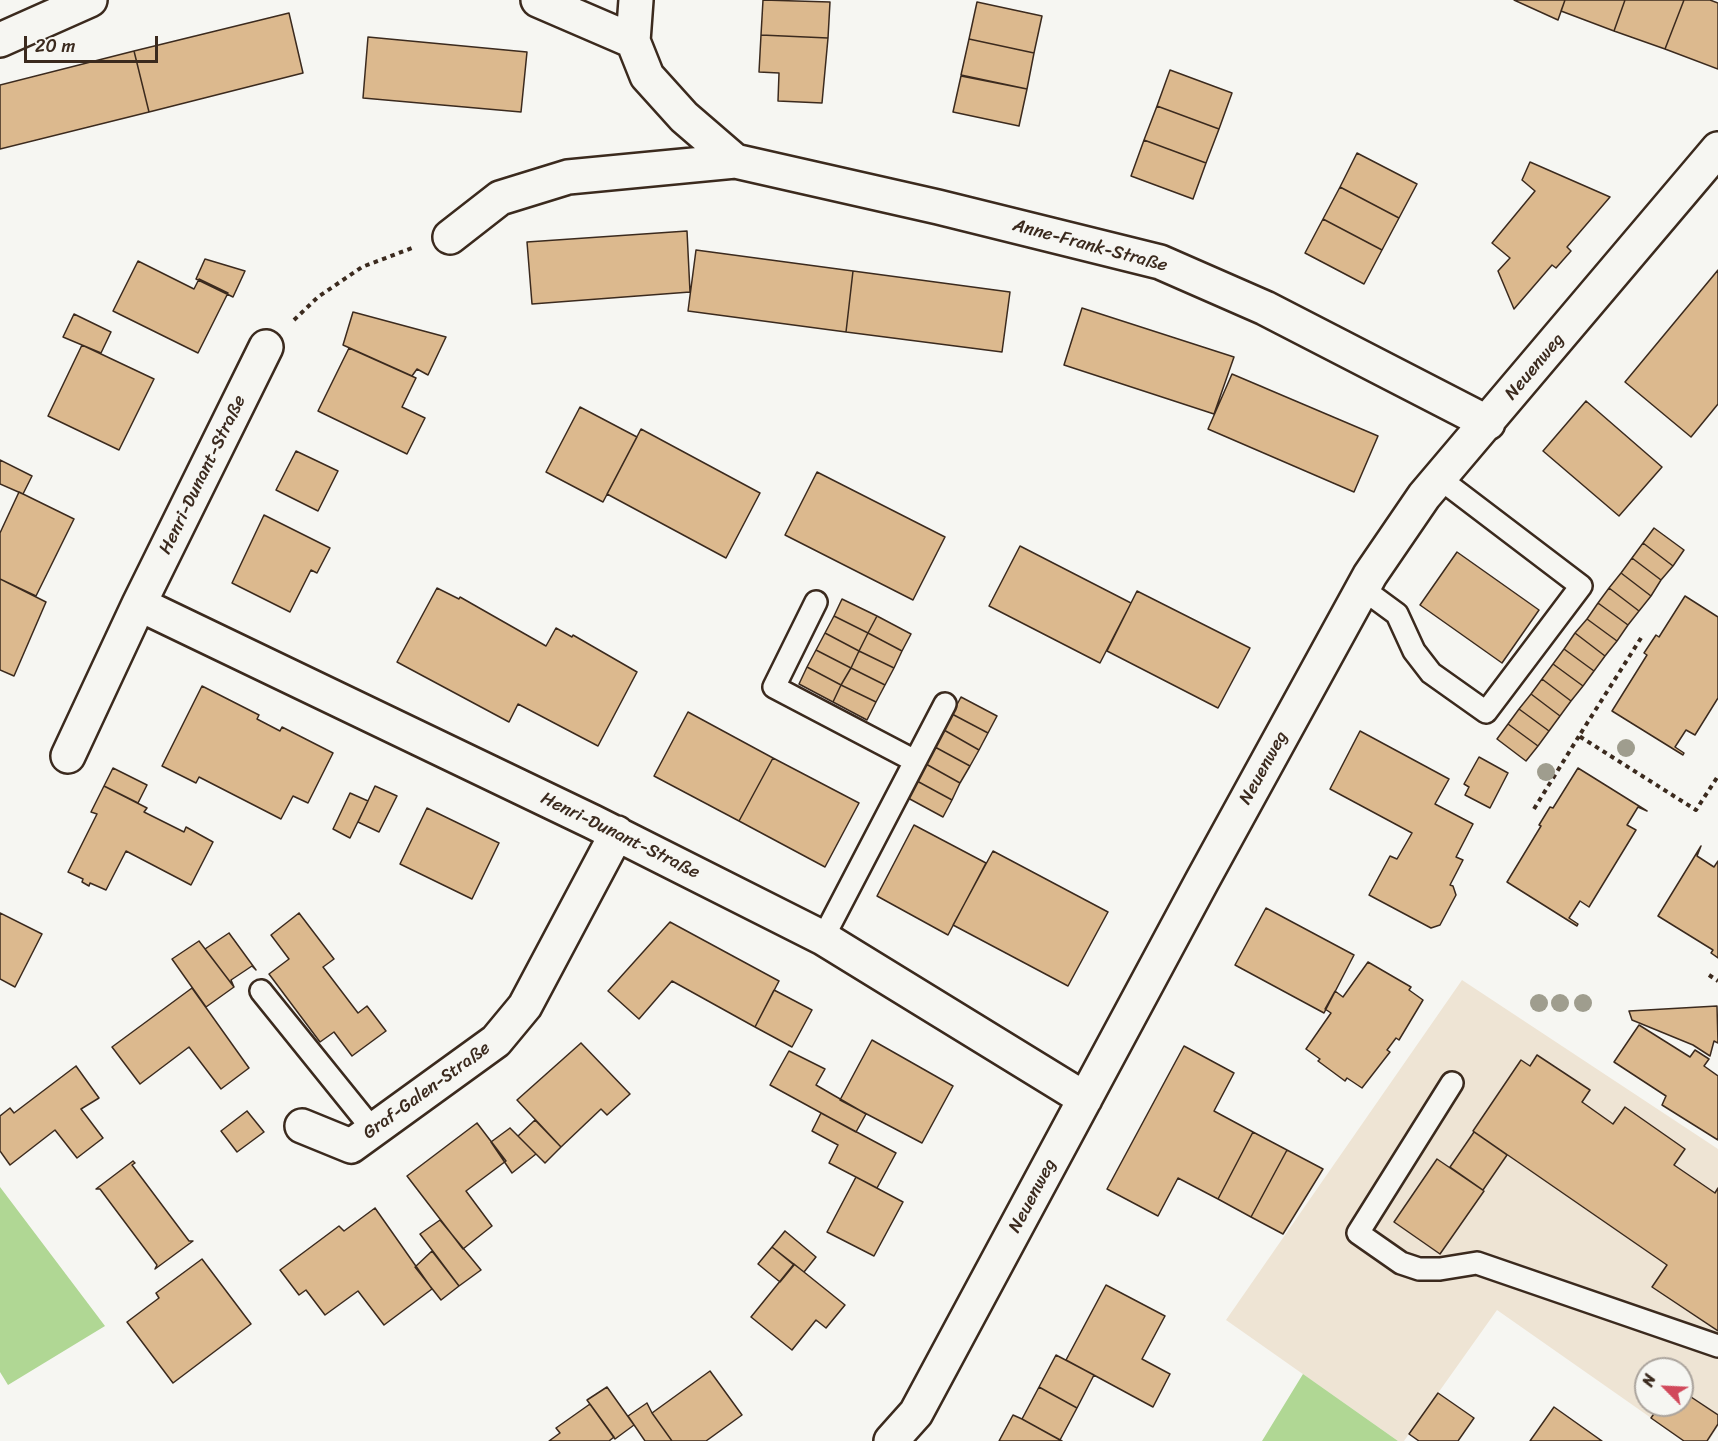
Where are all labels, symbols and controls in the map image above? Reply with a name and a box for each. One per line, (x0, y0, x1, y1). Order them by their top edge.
scale bar (27, 24, 160, 62)
text: 20 m (35, 30, 75, 62)
street label: Anne-Frank-Straße (1010, 215, 1170, 277)
street label: Neuenweg (1501, 329, 1569, 405)
street label: Henri-Dunant-Straße (155, 392, 251, 558)
street label: Neuenweg (1235, 728, 1293, 808)
street label: Henri-Dunant-Straße (537, 788, 703, 884)
street label: Graf-Galen-Straße (359, 1038, 495, 1144)
street label: Neuenweg (1005, 1155, 1061, 1237)
north arrow (1634, 1357, 1694, 1417)
text: N (1633, 1369, 1664, 1391)

